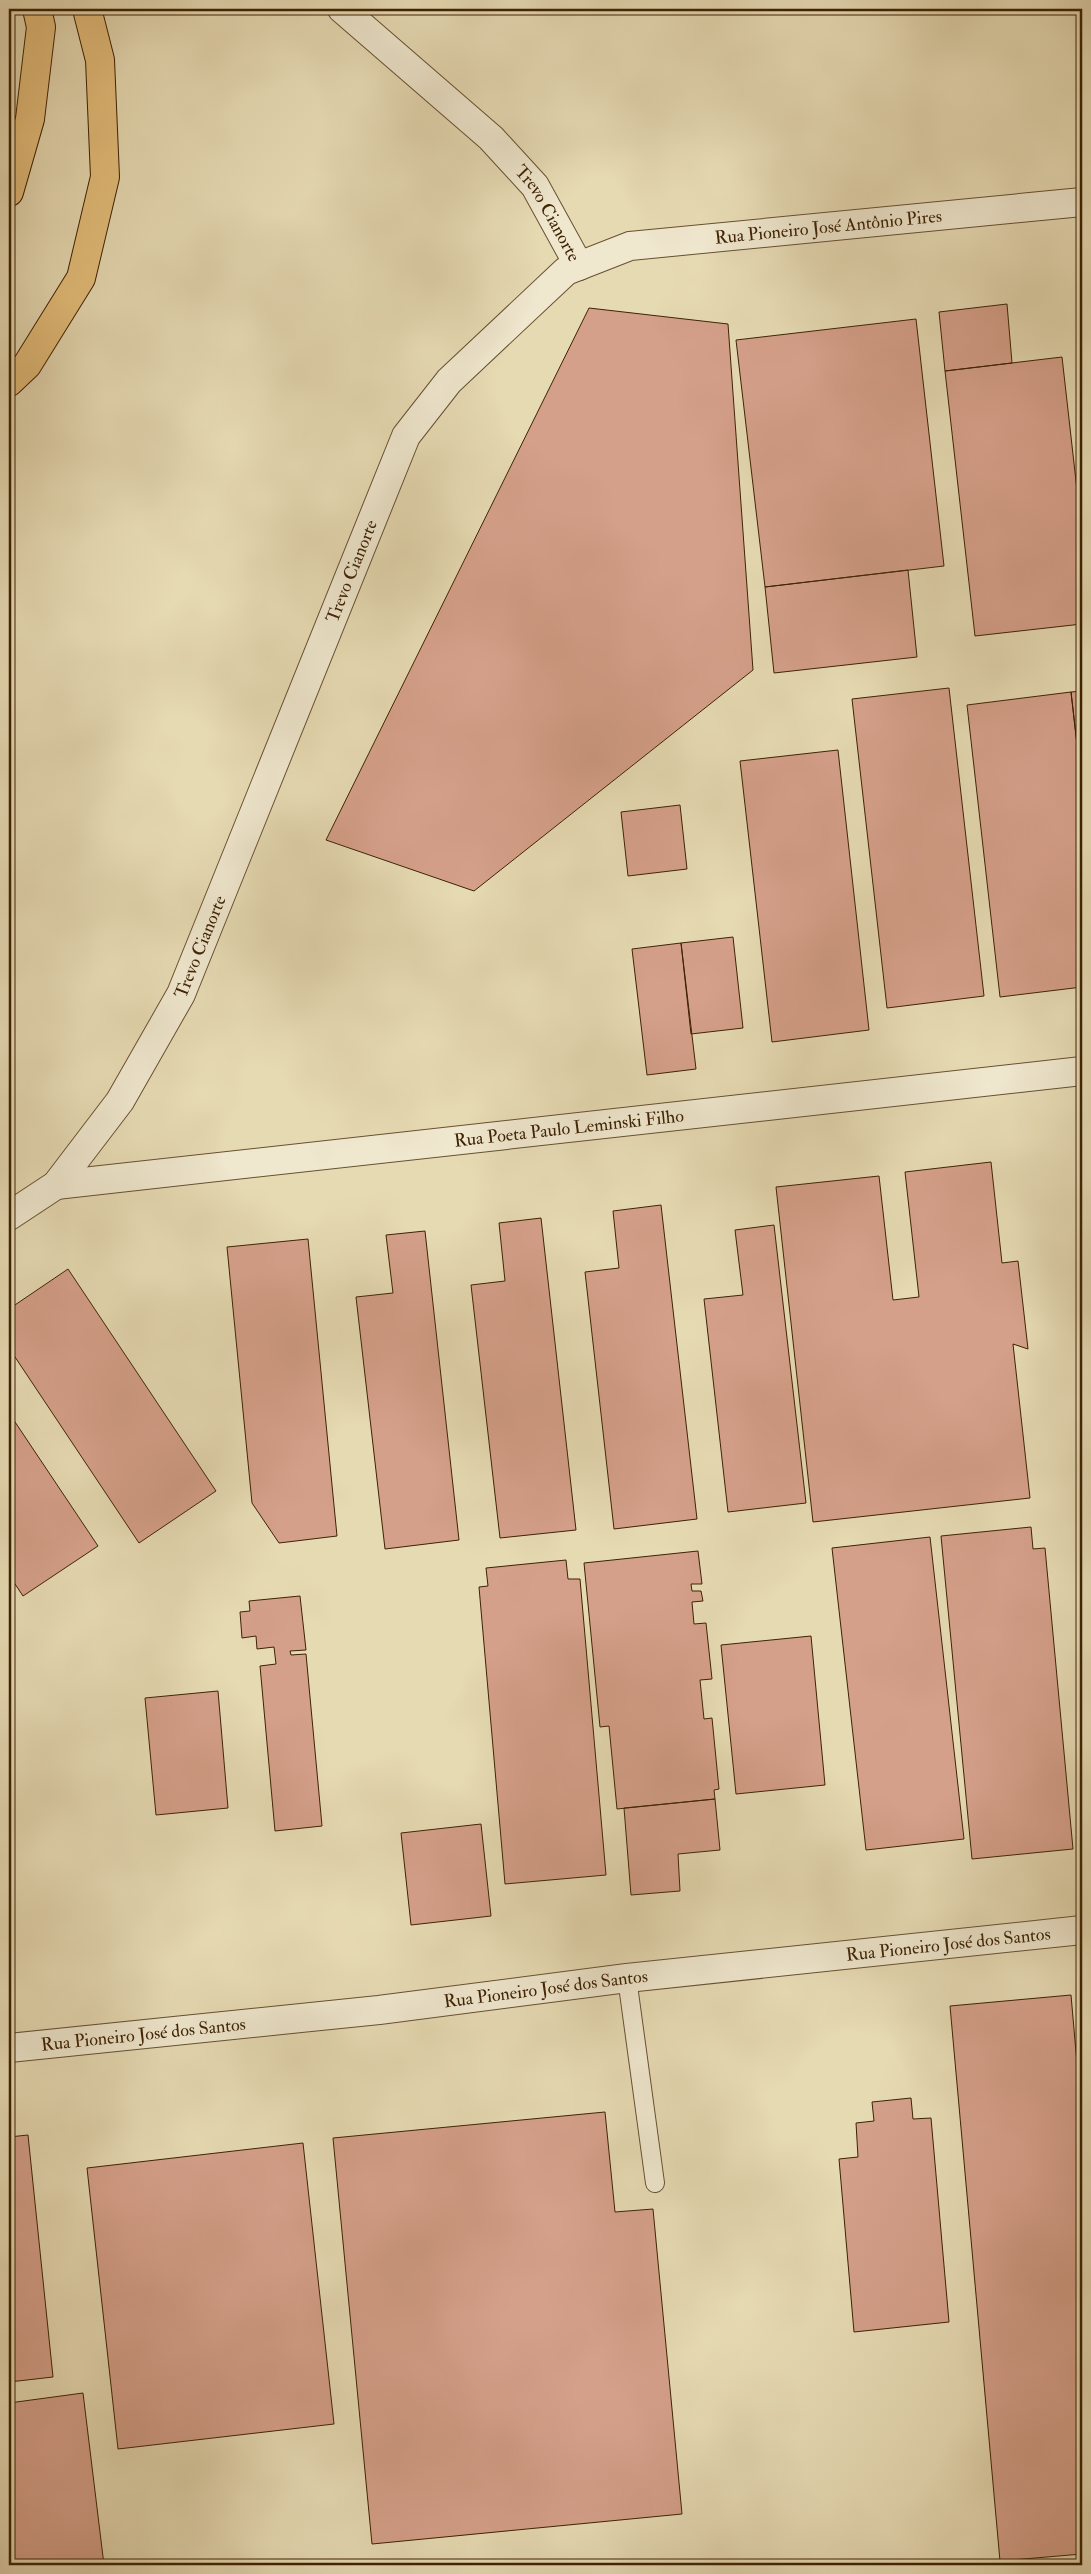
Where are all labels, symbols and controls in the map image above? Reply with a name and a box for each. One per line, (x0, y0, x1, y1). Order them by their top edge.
street label: Trevo Cianorte (510, 160, 586, 266)
street label: Rua Pioneiro José Antônio Pires (714, 204, 943, 249)
street label: Trevo Cianorte (320, 516, 383, 626)
street label: Trevo Cianorte (169, 891, 231, 1002)
street label: Rua Poeta Paulo Leminski Filho (453, 1104, 685, 1152)
street label: Rua Pioneiro José dos Santos (845, 1922, 1052, 1966)
street label: Rua Pioneiro José dos Santos (442, 1964, 649, 2013)
street label: Rua Pioneiro José dos Santos (40, 2012, 247, 2056)

